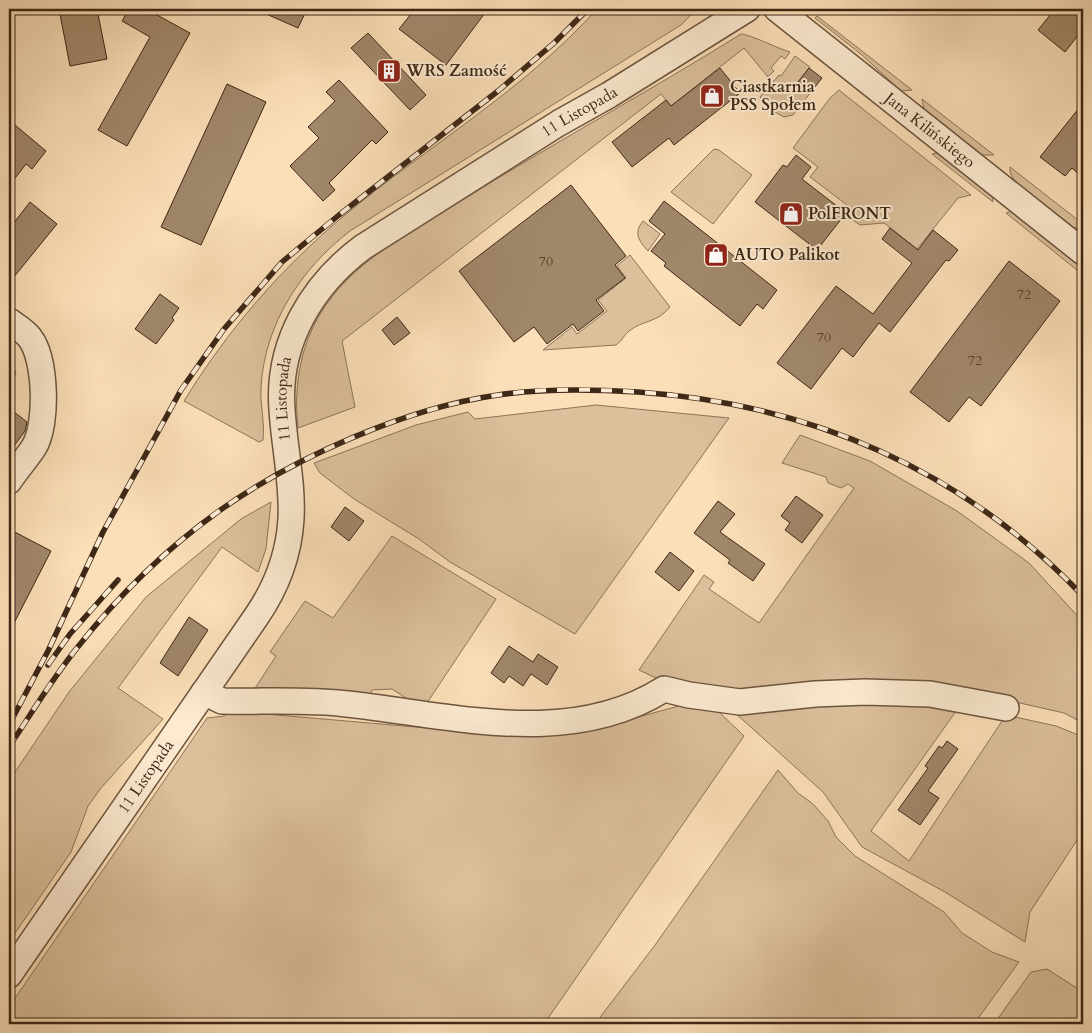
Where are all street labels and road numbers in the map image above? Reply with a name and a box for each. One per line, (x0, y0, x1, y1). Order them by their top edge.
street label: 11 Listopada (537, 81, 622, 143)
street label: Jana Kilińskiego (878, 86, 980, 173)
street label: 11 Listopada (270, 354, 297, 442)
street label: 11 Listopada (113, 735, 179, 818)

